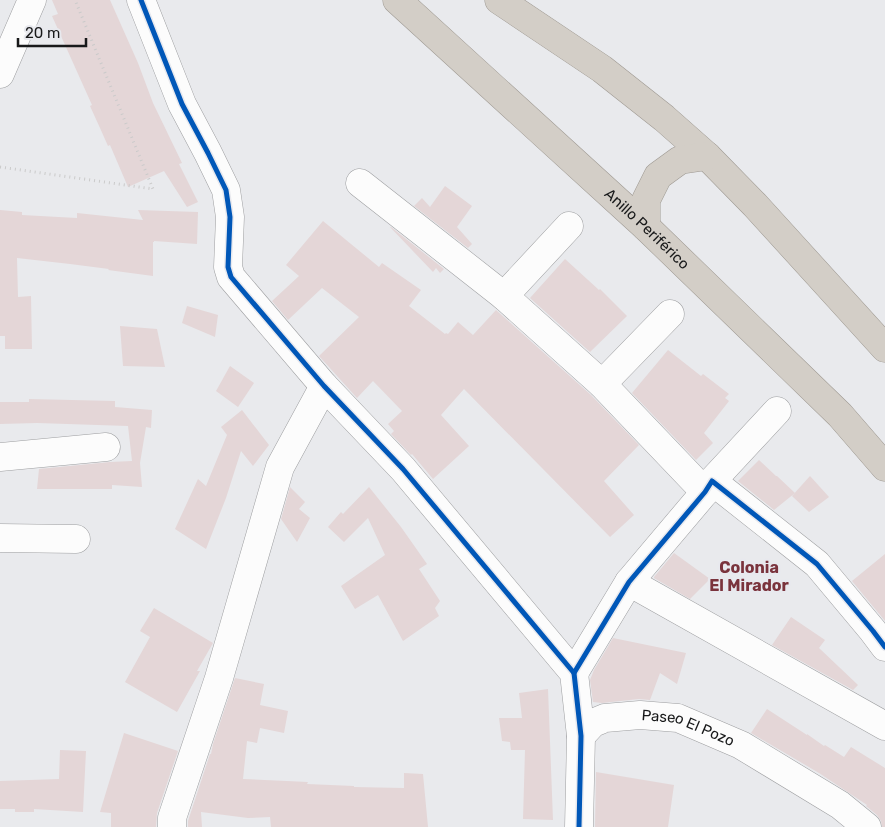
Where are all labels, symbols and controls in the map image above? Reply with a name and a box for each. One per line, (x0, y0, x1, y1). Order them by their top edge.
scale bar (18, 15, 85, 47)
text: 20 m (25, 24, 60, 42)
street label: Anillo Periférico (601, 185, 693, 273)
district label: Colonia El Mirador (709, 558, 790, 595)
street label: Paseo El Pozo (641, 706, 737, 750)

